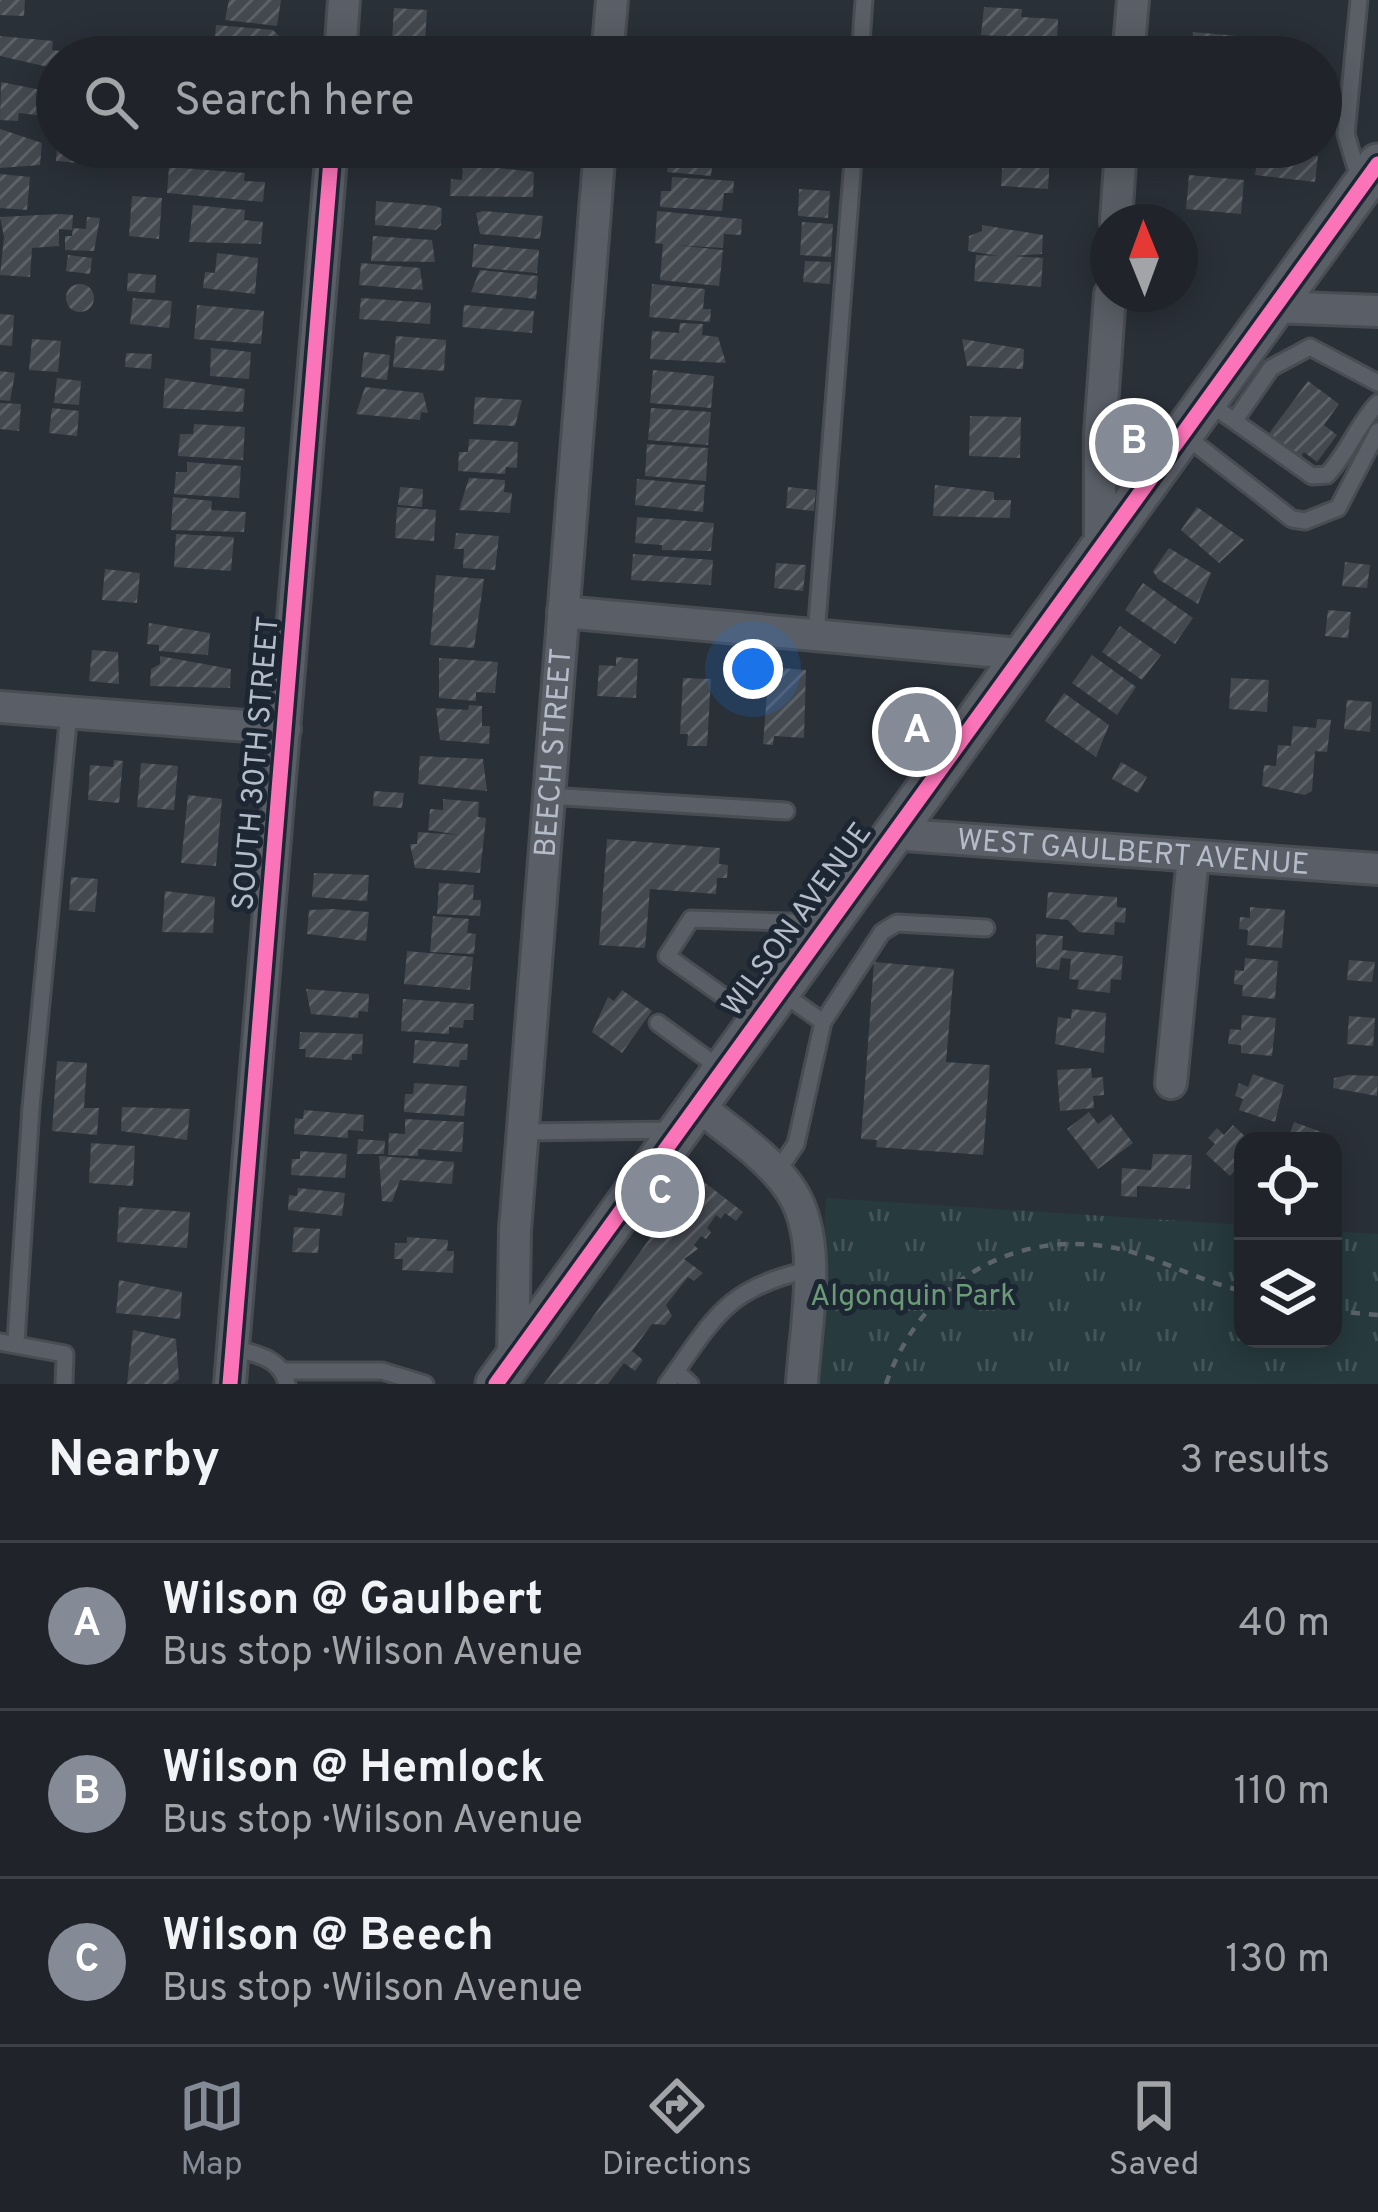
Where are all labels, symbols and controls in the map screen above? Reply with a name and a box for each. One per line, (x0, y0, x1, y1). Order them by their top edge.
search box (36, 36, 1342, 168)
icon: search (78, 69, 144, 135)
text: Search here (174, 74, 414, 131)
north arrow (1090, 204, 1198, 312)
pin: B (1095, 398, 1173, 488)
street label: SOUTH 30TH STREET (226, 614, 289, 912)
your location (723, 639, 783, 699)
street label: BEECH STREET (528, 647, 582, 859)
pin: A (878, 687, 956, 777)
street label: WILSON AVENUE (715, 816, 881, 1025)
street label: WEST GAULBERT AVENUE (956, 823, 1311, 885)
map controls (1234, 1132, 1342, 1348)
button: locate (1234, 1132, 1342, 1240)
pin: C (621, 1148, 699, 1238)
button: layers (1234, 1240, 1342, 1348)
park label: Algonquin Park (810, 1279, 1016, 1316)
text: Nearby (48, 1430, 220, 1495)
text: 3 results (1180, 1438, 1330, 1487)
text: Wilson @ Gaulbert (162, 1573, 543, 1630)
text: A (73, 1601, 101, 1650)
text: 40 m (1239, 1601, 1330, 1650)
text: Bus stop · Wilson Avenue (162, 1630, 583, 1679)
text: Wilson @ Hemlock (162, 1741, 545, 1798)
text: B (74, 1769, 100, 1818)
text: 110 m (1234, 1769, 1330, 1818)
text: Bus stop · Wilson Avenue (162, 1798, 583, 1847)
text: Wilson @ Beech (162, 1909, 494, 1966)
text: C (75, 1937, 99, 1986)
text: 130 m (1225, 1937, 1330, 1986)
text: Bus stop · Wilson Avenue (162, 1966, 583, 2015)
tab: Map (179, 2073, 245, 2187)
tab: Directions (602, 2073, 752, 2187)
tab: Saved (1109, 2073, 1199, 2187)

